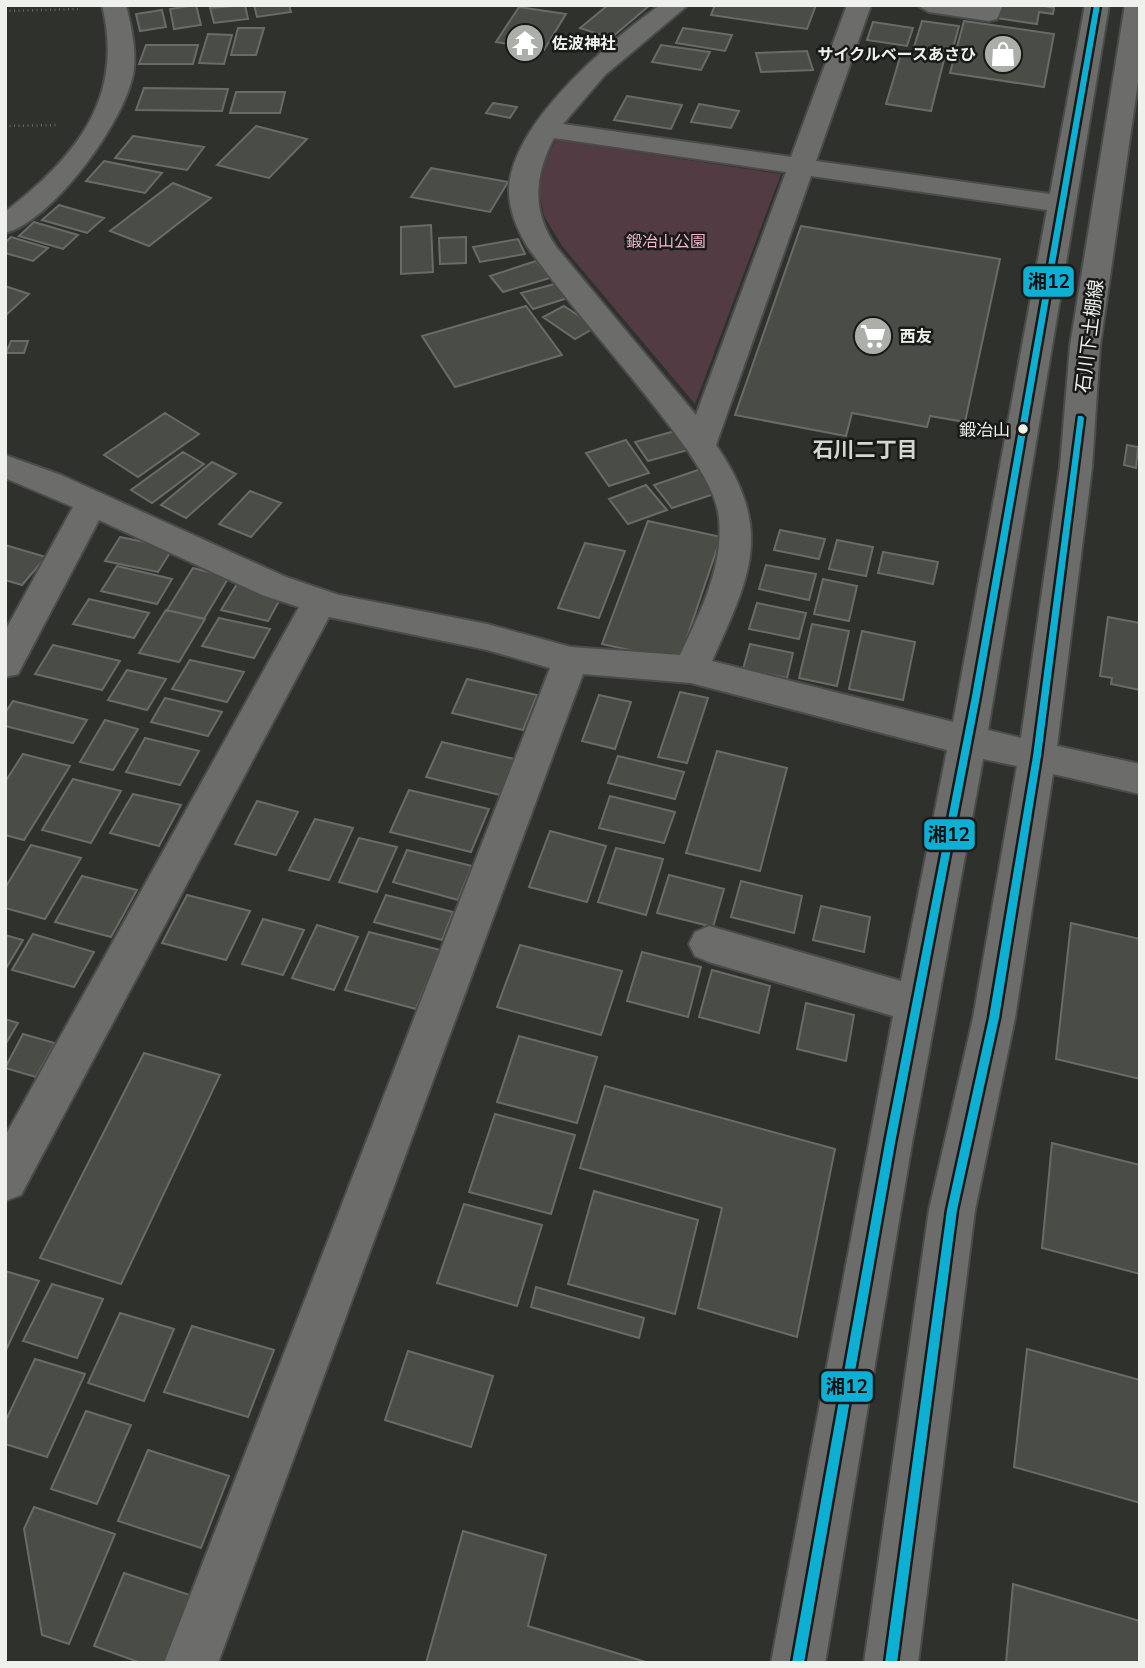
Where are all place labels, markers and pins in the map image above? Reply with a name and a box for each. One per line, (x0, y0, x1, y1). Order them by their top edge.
temple icon: 佐波神社 (504, 22, 546, 64)
place label: 佐波神社 (551, 33, 616, 53)
shop icon: サイクルベースあさひ (982, 33, 1024, 75)
place label: サイクルベースあさひ (818, 44, 976, 64)
supermarket icon: 西友 (852, 315, 894, 357)
place label: 西友 (900, 326, 932, 346)
place label: 鍛冶山 (959, 419, 1010, 440)
marker: 鍛冶山 (1016, 422, 1030, 436)

